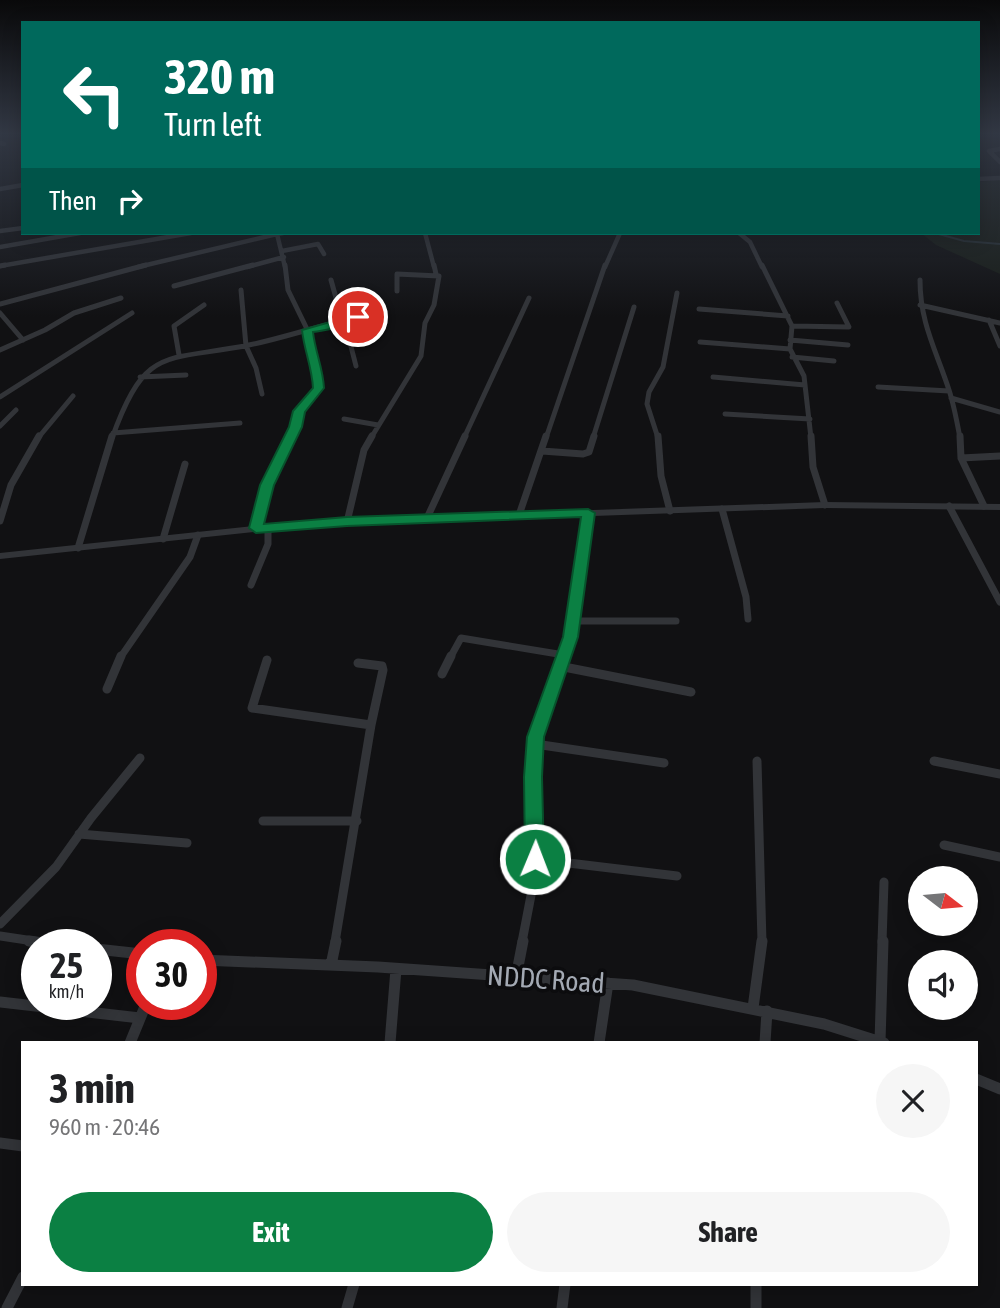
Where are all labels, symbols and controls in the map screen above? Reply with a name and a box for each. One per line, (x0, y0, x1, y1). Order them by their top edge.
text: 320 m (164, 48, 275, 104)
icon: left (49, 49, 140, 140)
text: Turn left (164, 106, 262, 143)
icon: right (111, 182, 149, 220)
text: Then (49, 186, 97, 216)
pin (328, 287, 388, 347)
icon: arrive (339, 298, 377, 336)
position arrow (498, 822, 572, 896)
north arrow (908, 866, 978, 936)
map controls (908, 866, 978, 1020)
speed limit sign: 30 (126, 929, 217, 1020)
text: 25 (50, 945, 83, 985)
button: sound (908, 950, 978, 1020)
street label: NDDC Road (486, 959, 606, 999)
text: km/h (49, 981, 84, 1002)
text: 3 min (49, 1064, 135, 1112)
button: close (876, 1064, 950, 1138)
text: 960 m · 20:46 (49, 1114, 160, 1140)
button: Exit (49, 1192, 493, 1272)
button: Share (507, 1192, 950, 1272)

